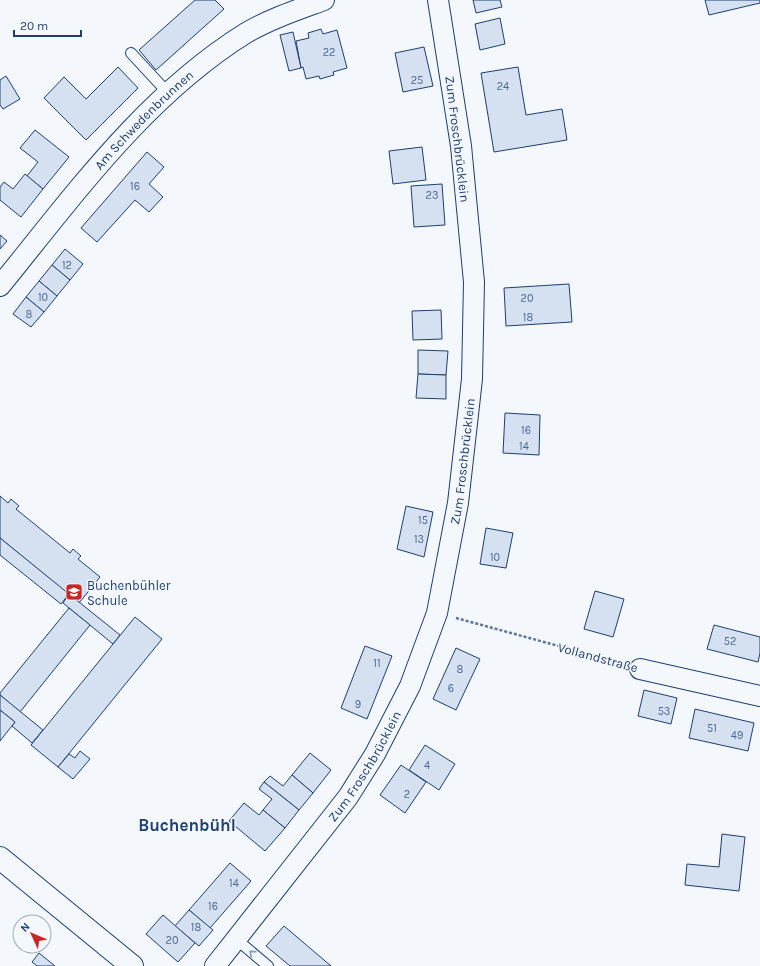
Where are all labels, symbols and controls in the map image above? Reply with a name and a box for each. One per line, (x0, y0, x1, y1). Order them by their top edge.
scale bar (14, 12, 81, 38)
text: 20 m (20, 19, 48, 33)
house number: 22 (323, 46, 335, 59)
street label: Am Schwedenbrunnen (91, 67, 196, 173)
house number: 25 (411, 74, 423, 87)
street label: Zum Froschbrücklein (442, 75, 473, 203)
house number: 24 (497, 80, 509, 93)
house number: 16 (130, 180, 140, 193)
house number: 23 (426, 189, 438, 202)
house number: 12 (62, 259, 72, 272)
house number: 10 (38, 291, 48, 304)
house number: 20 (521, 292, 533, 305)
house number: 8 (26, 308, 33, 321)
house number: 18 (523, 311, 533, 324)
street label: Zum Froschbrücklein (447, 397, 478, 526)
house number: 16 (521, 424, 531, 437)
house number: 14 (519, 440, 529, 453)
house number: 15 (418, 514, 428, 527)
house number: 13 (414, 533, 424, 546)
house number: 10 (490, 551, 500, 564)
place label: Buchenbühler Schule (87, 578, 171, 608)
school or university icon: Buchenbühler Schule (64, 582, 84, 602)
house number: 52 (724, 635, 736, 648)
street label: Vollandstraße (556, 640, 640, 675)
house number: 11 (373, 657, 381, 670)
house number: 8 (457, 663, 464, 676)
house number: 6 (448, 682, 454, 695)
house number: 9 (355, 698, 361, 711)
house number: 53 (658, 705, 670, 718)
street label: Zum Froschbrücklein (325, 708, 404, 824)
house number: 51 (707, 722, 717, 735)
house number: 49 (731, 729, 743, 742)
house number: 4 (424, 759, 430, 772)
house number: 2 (404, 788, 410, 801)
district label: Buchenbühl (138, 815, 236, 835)
house number: 14 (229, 877, 239, 890)
house number: 16 (208, 900, 218, 913)
north arrow (12, 914, 52, 954)
text: N (18, 920, 33, 935)
house number: 18 (191, 921, 201, 934)
house number: 20 (166, 934, 178, 947)
one-way arrow (249, 950, 256, 957)

